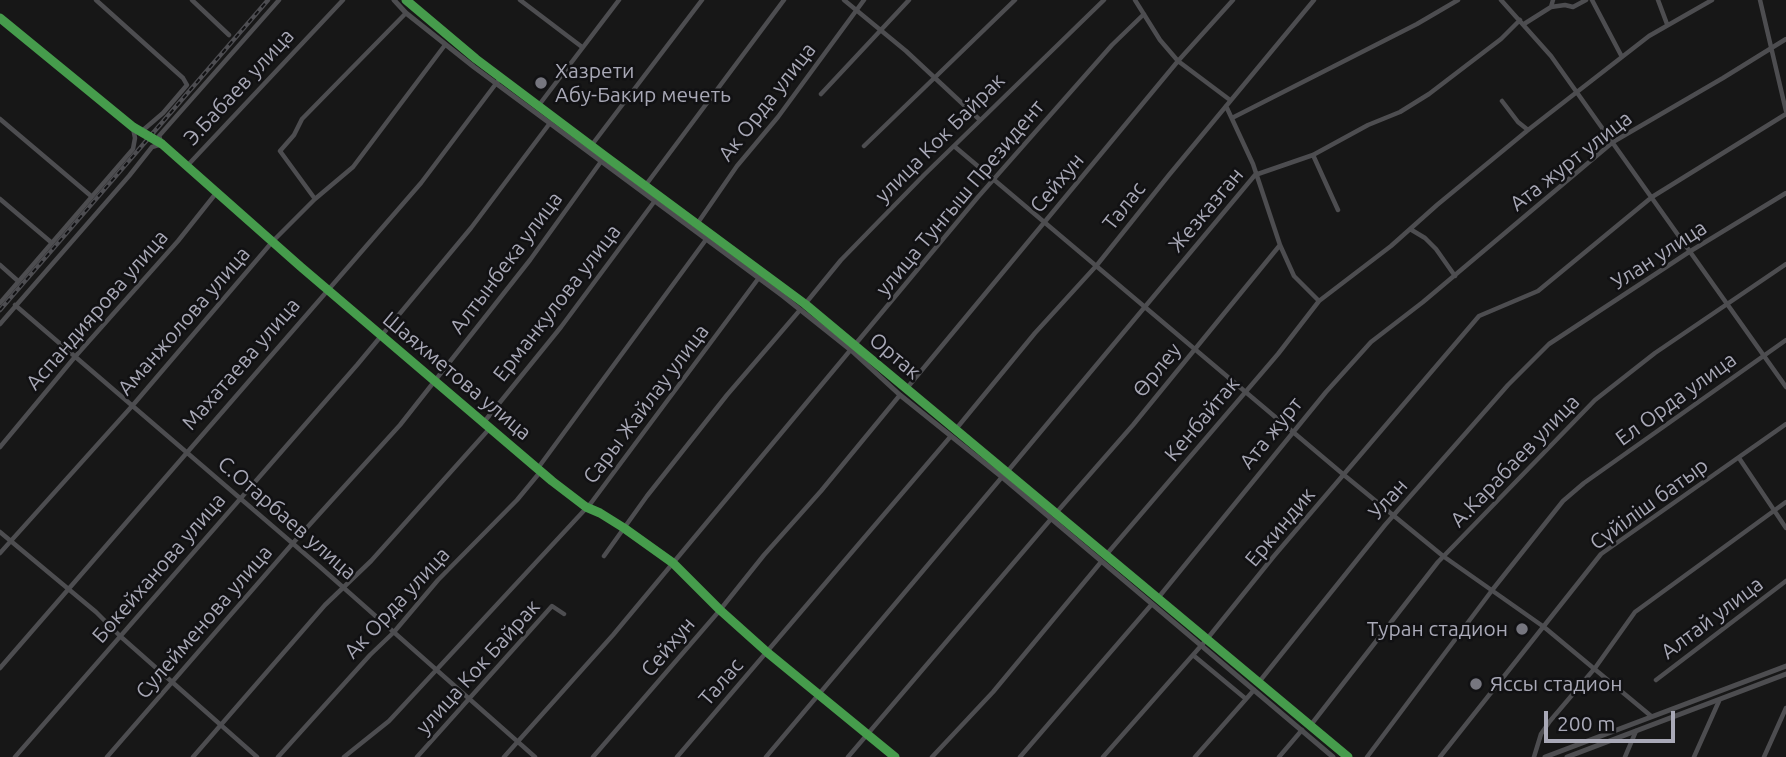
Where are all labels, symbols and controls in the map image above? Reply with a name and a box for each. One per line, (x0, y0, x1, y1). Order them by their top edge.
street label: Э.Бабаев улица (179, 24, 299, 150)
street label: Ак Орда улица (713, 38, 821, 166)
place label: Хазрети Абу-Бакир мечеть (555, 58, 731, 108)
street label: улица Кок Байрак (870, 68, 1010, 208)
marker: Хазрети Абу-Бакир мечеть (533, 75, 549, 91)
street label: улица Тунгыш Президент (871, 95, 1049, 301)
street label: Ата журт улица (1505, 106, 1637, 216)
street label: Сейхун (1025, 148, 1089, 218)
street label: Жезказган (1163, 163, 1249, 257)
street label: Талас (1097, 177, 1151, 235)
street label: Алтынбека улица (444, 187, 568, 339)
street label: Улан улица (1607, 215, 1711, 295)
street label: Ерманкулова улица (488, 219, 626, 387)
street label: Аспандиярова улица (21, 225, 173, 395)
street label: Аманжолова улица (113, 242, 255, 400)
street label: Махатаева улица (177, 293, 305, 435)
street label: Шаяхметова улица (378, 306, 536, 446)
street label: Сары Жайлау улица (578, 319, 714, 489)
street label: Ортак (864, 327, 926, 385)
street label: Өрлеу (1128, 338, 1186, 402)
street label: Ел Орда улица (1611, 347, 1741, 451)
street label: Кенбайтак (1159, 371, 1245, 467)
street label: А.Карабаев улица (1445, 389, 1585, 533)
street label: Ата журт (1234, 392, 1308, 474)
street label: С.Отарбаев улица (213, 451, 361, 585)
street label: Сүйіліш батыр (1585, 453, 1713, 555)
street label: Улан (1363, 473, 1413, 525)
street label: Еркиндик (1240, 482, 1320, 572)
street label: Бокейханова улица (87, 488, 231, 648)
street label: Сулейменова улица (131, 540, 277, 704)
street label: Ак Орда улица (339, 542, 455, 664)
street label: Алтай улица (1656, 571, 1768, 665)
street label: улица Кок Байрак (411, 594, 545, 740)
street label: Сейхун (636, 612, 700, 682)
place label: Туран стадион (1367, 616, 1508, 642)
marker: Туран стадион (1514, 621, 1530, 637)
street label: Талас (694, 653, 748, 711)
place label: Яссы стадион (1490, 671, 1622, 697)
marker: Яссы стадион (1468, 676, 1484, 692)
scale bar (1548, 698, 1679, 742)
text: 200 m (1557, 711, 1615, 735)

